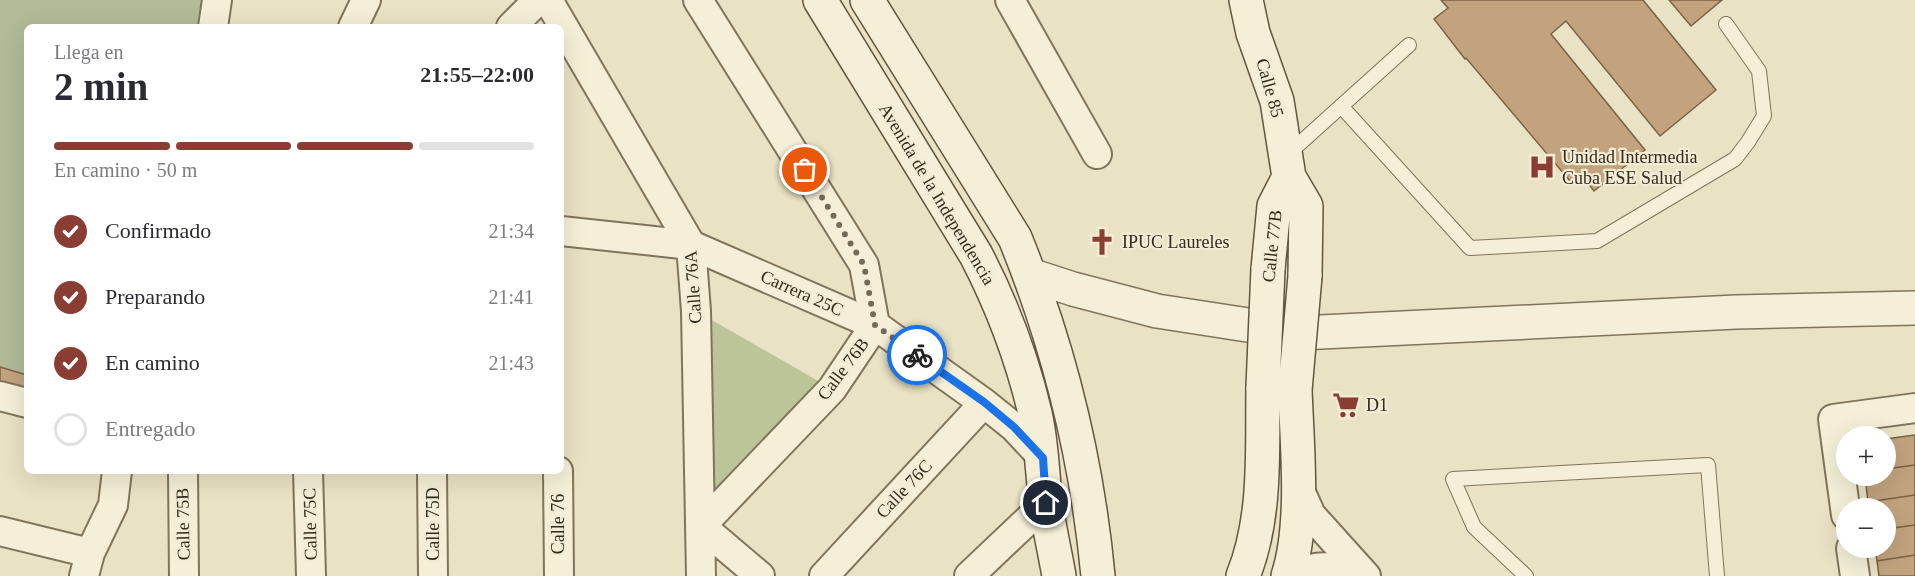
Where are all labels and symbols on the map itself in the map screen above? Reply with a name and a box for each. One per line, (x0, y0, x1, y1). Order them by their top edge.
street label: Calle 85 (1252, 56, 1288, 120)
street label: Avenida de la Independencia (875, 100, 999, 288)
pin (779, 144, 830, 195)
place label: Unidad Intermedia Cuba ESE Salud (1562, 147, 1697, 188)
hospital icon: Unidad Intermedia Cuba ESE Salud (1527, 152, 1557, 182)
street label: Calle 77B (1258, 209, 1286, 283)
church icon: IPUC Laureles (1087, 227, 1117, 257)
place label: IPUC Laureles (1122, 232, 1229, 252)
street label: Calle 76A (680, 250, 706, 324)
street label: Carrera 25C (758, 266, 846, 320)
courier (887, 325, 947, 385)
street label: Calle 76B (813, 334, 873, 404)
supermarket icon: D1 (1331, 390, 1361, 420)
place label: D1 (1366, 395, 1388, 415)
street label: Calle 76C (872, 456, 936, 522)
pin (1020, 477, 1071, 528)
street label: Calle 75D (423, 487, 443, 561)
street label: Calle 75B (172, 488, 194, 560)
street label: Calle 75C (299, 488, 321, 560)
street label: Calle 76 (548, 494, 568, 554)

